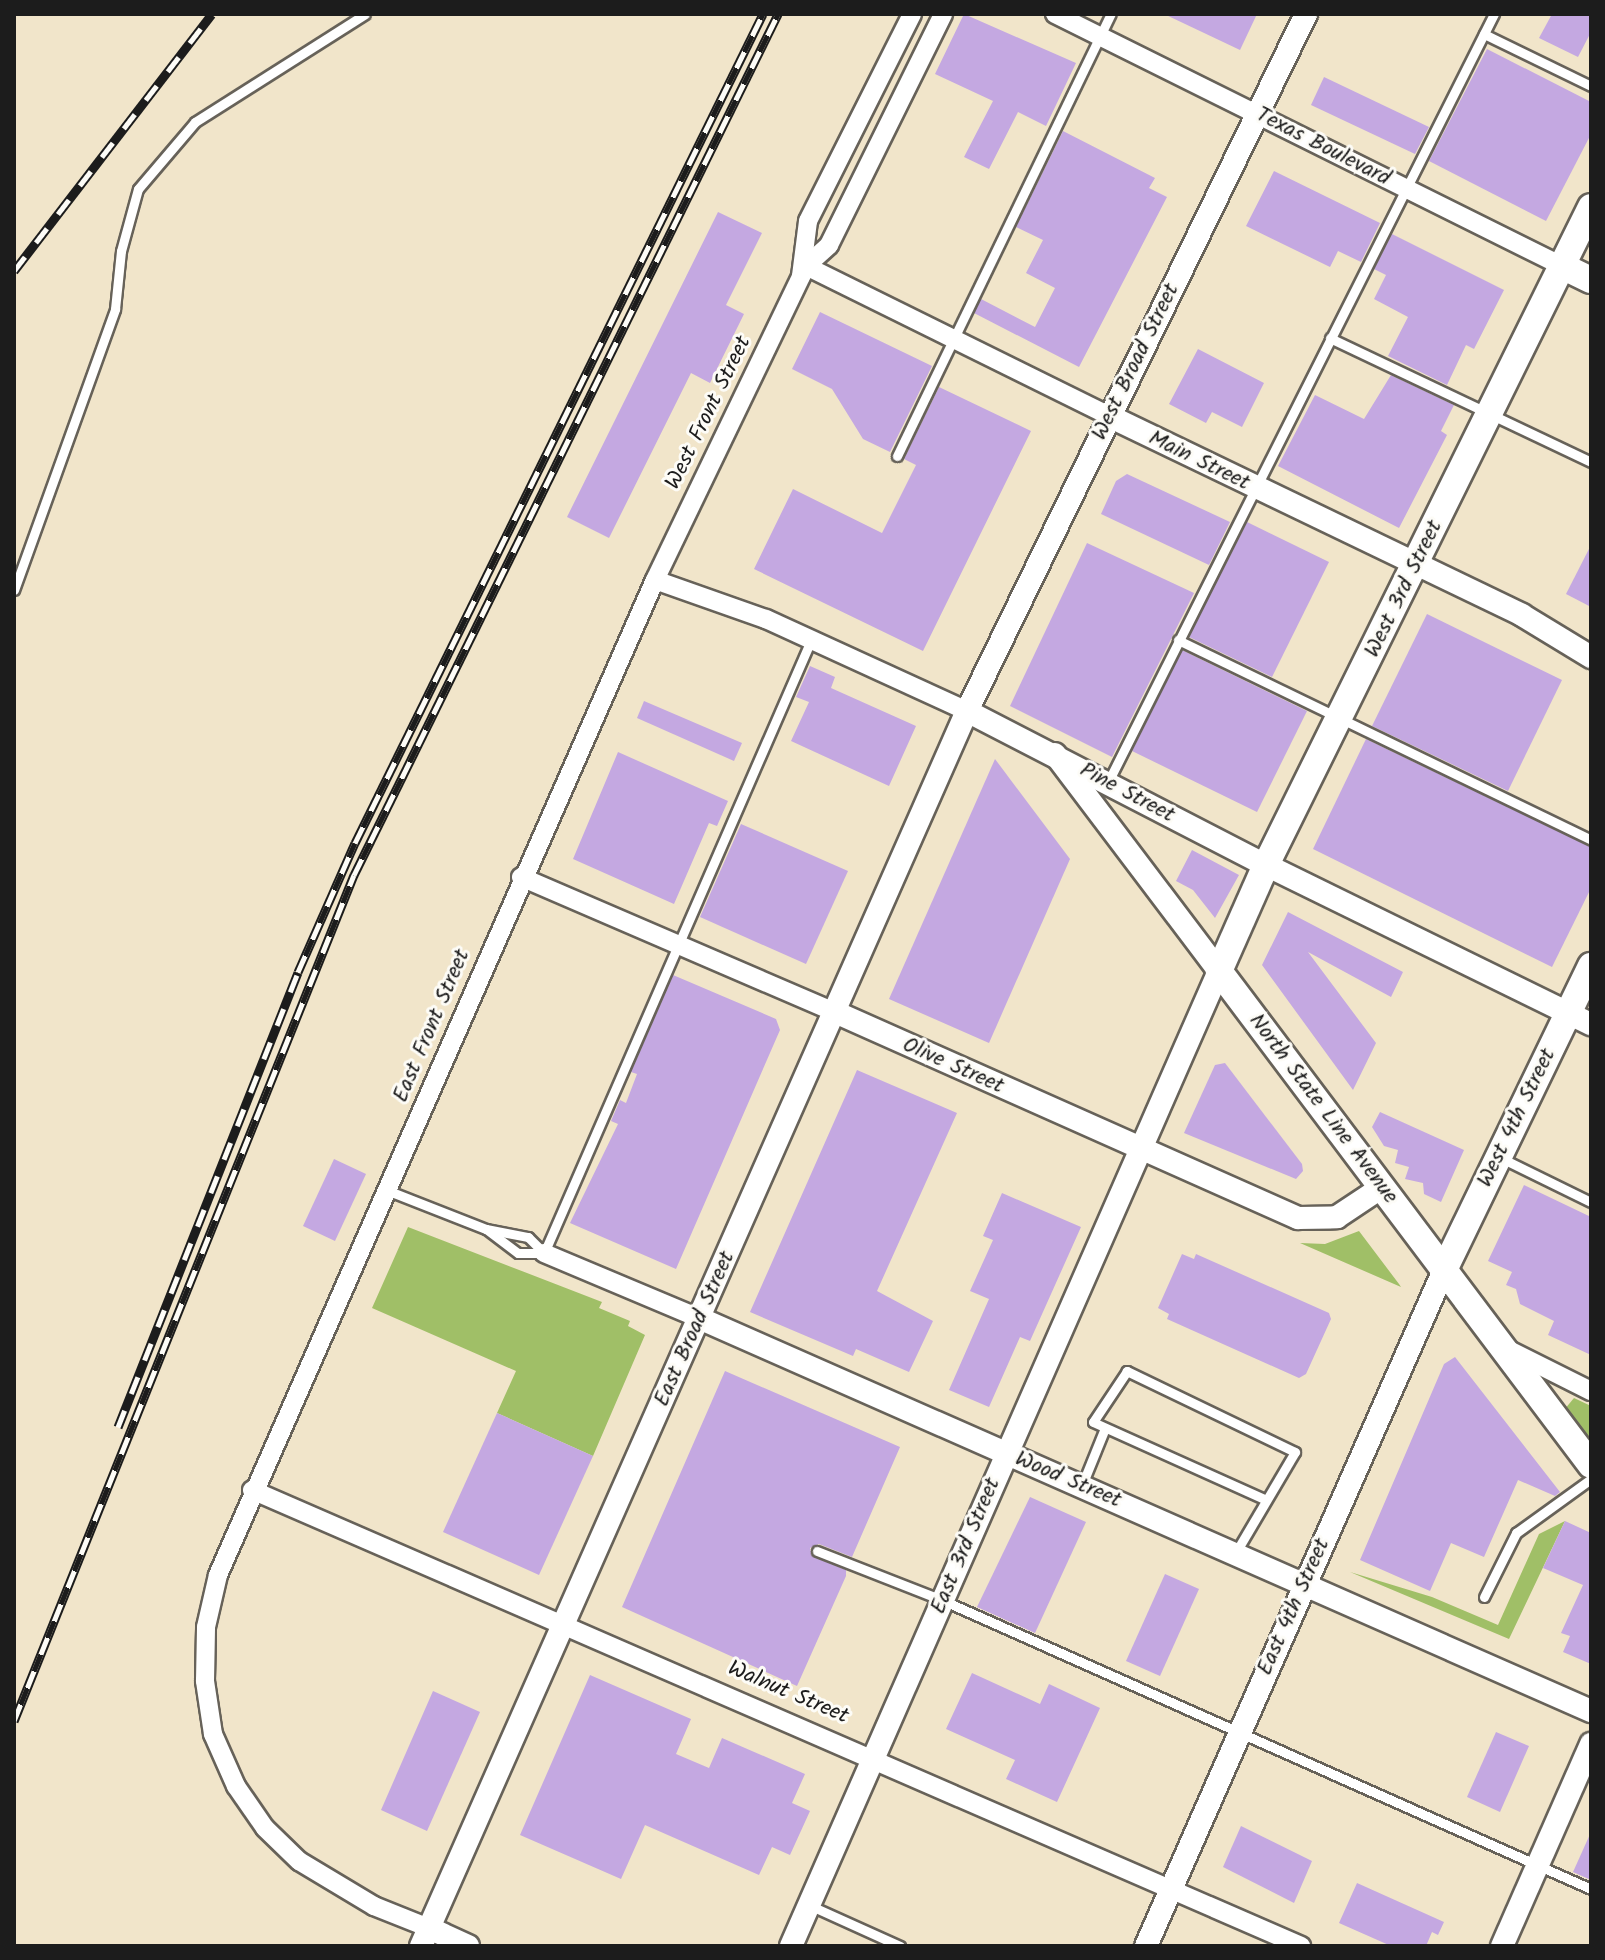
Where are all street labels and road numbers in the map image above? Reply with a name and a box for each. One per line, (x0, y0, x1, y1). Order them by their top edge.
street label: Texas Boulevard (1251, 102, 1395, 192)
street label: West Broad Street (1087, 279, 1185, 445)
street label: West Front Street (660, 332, 758, 494)
street label: Main Street (1144, 425, 1254, 497)
street label: West 3rd Street (1359, 516, 1449, 662)
street label: Pine Street (1075, 757, 1179, 829)
street label: East Front Street (388, 946, 476, 1106)
street label: North State Line Avenue (1243, 1009, 1403, 1209)
street label: Olive Street (898, 1032, 1008, 1100)
street label: West 4th Street (1472, 1044, 1562, 1192)
street label: East Broad Street (649, 1247, 741, 1411)
street label: Wood Street (1011, 1446, 1125, 1514)
street label: East 3rd Street (925, 1474, 1007, 1618)
street label: East 4th Street (1252, 1535, 1336, 1679)
street label: Walnut Street (724, 1656, 852, 1730)

